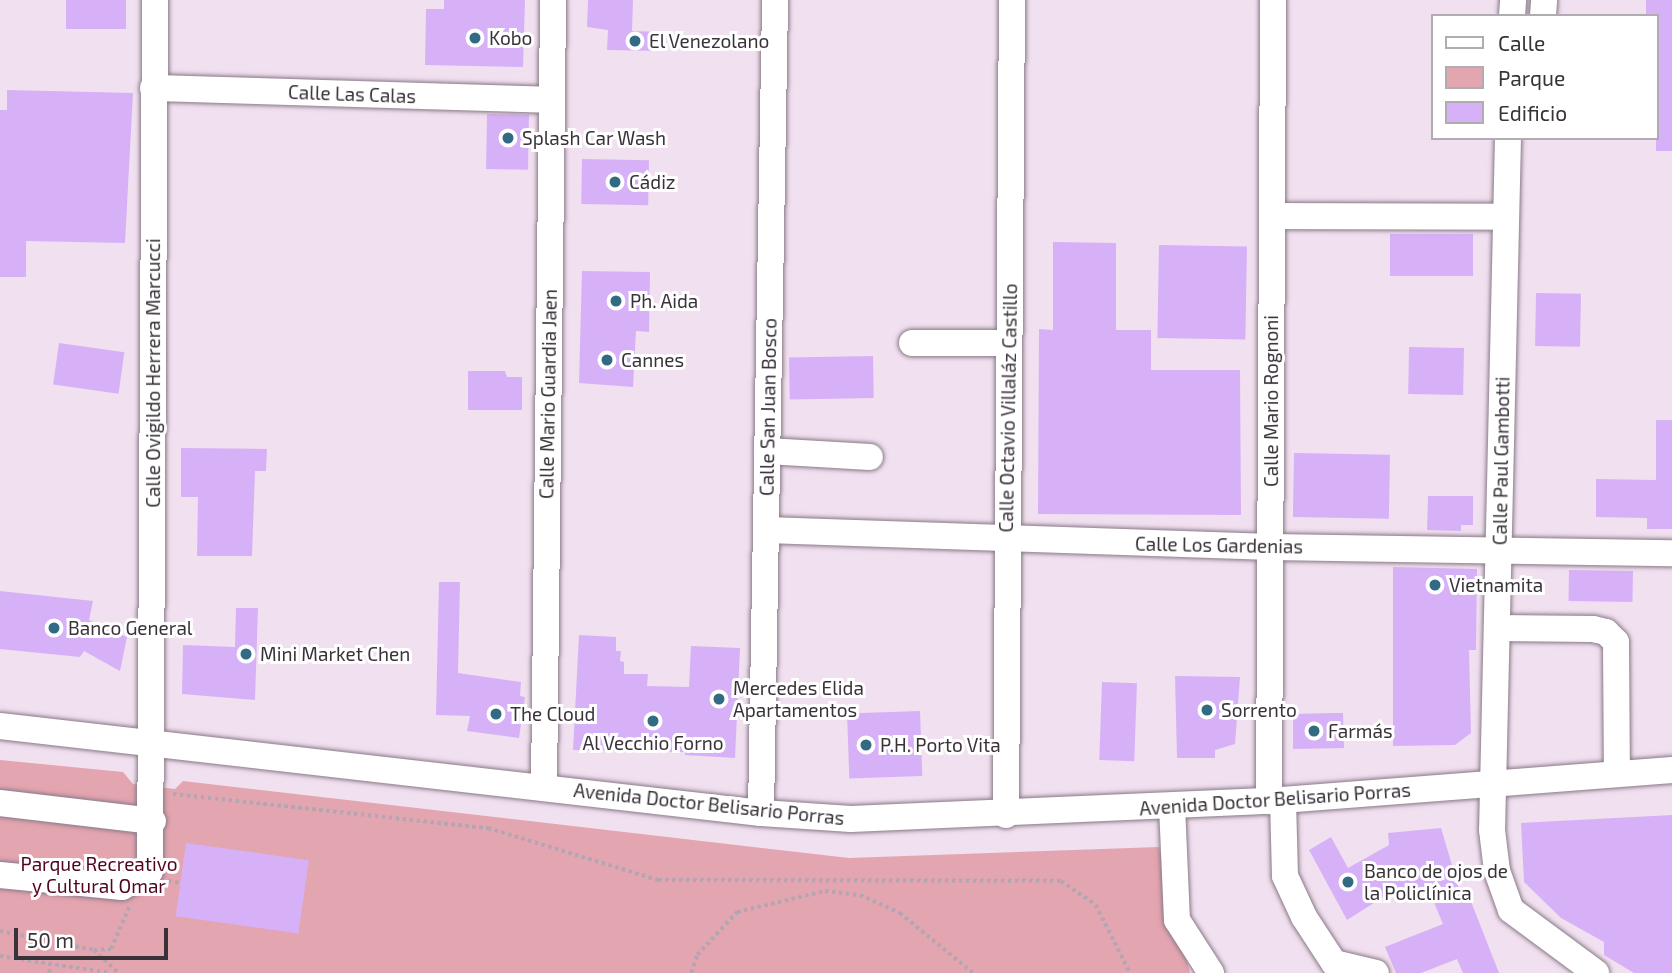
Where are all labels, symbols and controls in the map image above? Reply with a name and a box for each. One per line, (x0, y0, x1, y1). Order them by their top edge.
legend (1430, 14, 1658, 140)
place label: Kobo (489, 27, 532, 49)
marker: Kobo (467, 30, 483, 46)
place label: El Venezolano (649, 30, 770, 52)
text: Calle (1498, 30, 1545, 55)
marker: El Venezolano (627, 33, 643, 49)
text: Parque (1498, 65, 1565, 90)
street label: Calle Las Calas (288, 80, 416, 108)
text: Edificio (1498, 100, 1567, 125)
place label: Splash Car Wash (522, 127, 667, 149)
marker: Splash Car Wash (500, 130, 516, 146)
place label: Cádiz (629, 171, 676, 193)
marker: Cádiz (607, 174, 623, 190)
street label: Calle Ovigildo Herrera Marcucci (142, 238, 164, 508)
street label: Calle Octavio Villaláz Castillo (994, 283, 1022, 533)
street label: Calle Mario Guardia Jaen (535, 289, 561, 499)
place label: Ph. Aida (630, 290, 699, 312)
marker: Ph. Aida (608, 293, 624, 309)
street label: Calle Mario Rognoni (1260, 315, 1282, 487)
street label: Calle San Juan Bosco (755, 318, 781, 496)
place label: Cannes (621, 349, 684, 371)
marker: Cannes (599, 352, 615, 368)
street label: Calle Paul Gambotti (1488, 376, 1514, 546)
street label: Calle Los Gardenias (1135, 532, 1303, 558)
place label: Vietnamita (1449, 574, 1543, 596)
marker: Vietnamita (1427, 577, 1443, 593)
place label: Banco General (68, 617, 192, 639)
marker: Banco General (46, 620, 62, 636)
place label: Mini Market Chen (260, 643, 410, 665)
marker: Mini Market Chen (238, 646, 254, 662)
place label: Mercedes Elida Apartamentos (733, 677, 864, 721)
marker: Mercedes Elida Apartamentos (711, 691, 727, 707)
place label: Sorrento (1221, 699, 1297, 721)
marker: Sorrento (1199, 702, 1215, 718)
place label: The Cloud (510, 703, 595, 725)
marker: The Cloud (488, 706, 504, 722)
marker: Al Vecchio Forno (645, 713, 661, 729)
place label: Farmás (1328, 720, 1393, 742)
marker: Farmás (1306, 723, 1322, 739)
place label: Al Vecchio Forno (582, 732, 724, 754)
place label: P.H. Porto Vita (880, 734, 1001, 756)
marker: P.H. Porto Vita (858, 737, 874, 753)
street label: Avenida Doctor Belisario Porras (572, 778, 846, 830)
street label: Avenida Doctor Belisario Porras (1138, 778, 1412, 820)
park label: Parque Recreativo y Cultural Omar (21, 853, 177, 897)
place label: Banco de ojos de la Policlínica (1364, 860, 1508, 904)
marker: Banco de ojos de la Policlínica (1338, 872, 1358, 892)
scale bar (18, 914, 172, 958)
text: 50 m (27, 927, 74, 952)

